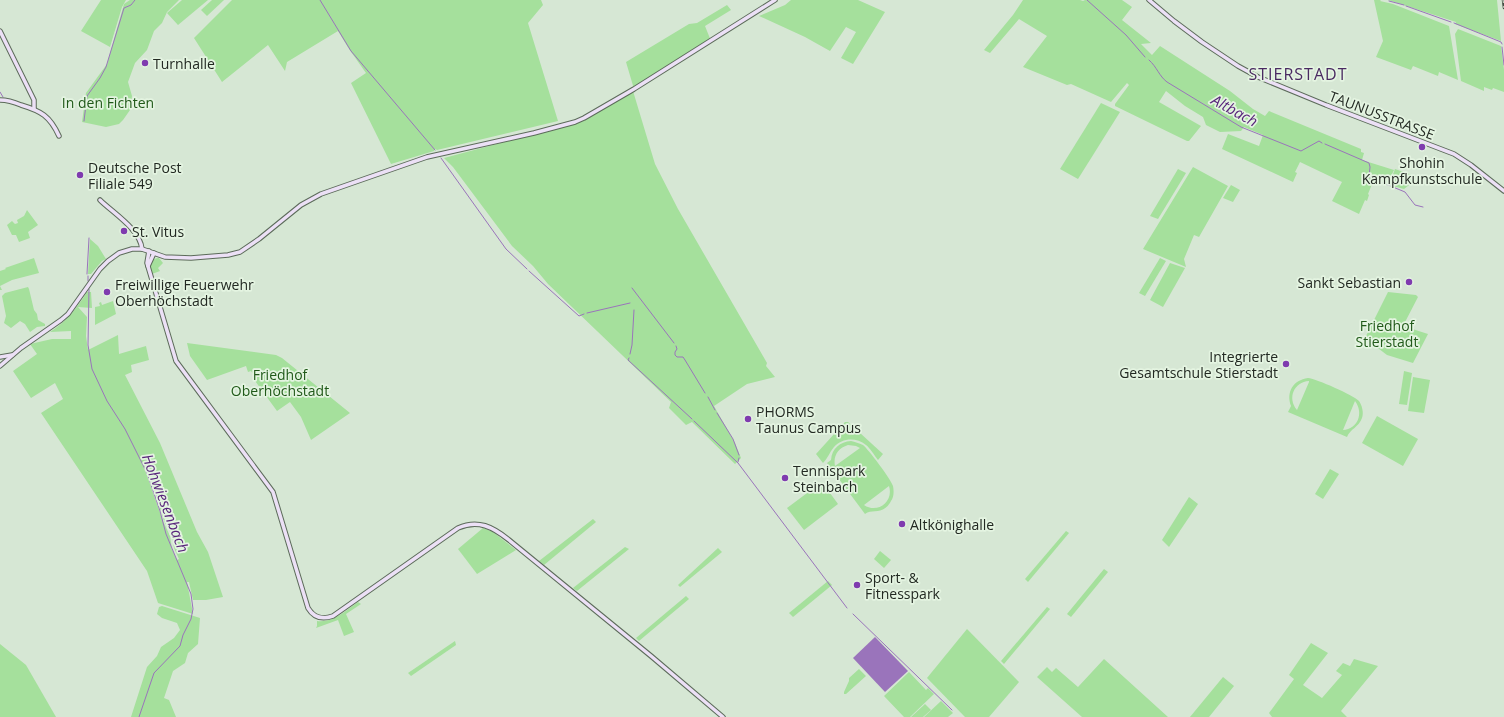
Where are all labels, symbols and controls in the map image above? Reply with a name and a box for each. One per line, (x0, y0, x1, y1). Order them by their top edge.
place label: Turnhalle (153, 54, 215, 73)
marker: Turnhalle (140, 58, 150, 68)
district label: STIERSTADT (1249, 63, 1347, 85)
street label: TAUNUSSTRASSE (1327, 86, 1437, 144)
water label: Altbach (1208, 89, 1262, 131)
park label: In den Fichten (62, 93, 154, 112)
marker: Shohin Kampfkunstschule (1417, 142, 1427, 152)
place label: Shohin Kampfkunstschule (1362, 153, 1482, 188)
place label: Deutsche Post Filiale 549 (88, 158, 182, 193)
marker: Deutsche Post Filiale 549 (75, 170, 85, 180)
place label: St. Vitus (132, 222, 184, 241)
marker: St. Vitus (119, 226, 129, 236)
place label: Sankt Sebastian (1298, 273, 1401, 292)
place label: Freiwillige Feuerwehr Oberhöchstadt (115, 275, 254, 310)
marker: Sankt Sebastian (1404, 277, 1414, 287)
marker: Freiwillige Feuerwehr Oberhöchstadt (102, 287, 112, 297)
park label: Friedhof Stierstadt (1356, 316, 1418, 351)
place label: Integrierte Gesamtschule Stierstadt (1119, 347, 1278, 382)
marker: Integrierte Gesamtschule Stierstadt (1281, 359, 1291, 369)
park label: Friedhof Oberhöchstadt (231, 365, 329, 400)
place label: PHORMS Taunus Campus (756, 402, 861, 437)
marker: PHORMS Taunus Campus (743, 414, 753, 424)
water label: Hohwiesenbach (138, 451, 194, 555)
place label: Tennispark Steinbach (793, 461, 866, 496)
marker: Tennispark Steinbach (780, 473, 790, 483)
place label: Altkönighalle (910, 515, 994, 534)
marker: Altkönighalle (897, 519, 907, 529)
place label: Sport- & Fitnesspark (865, 568, 941, 603)
marker: Sport- & Fitnesspark (852, 580, 862, 590)

